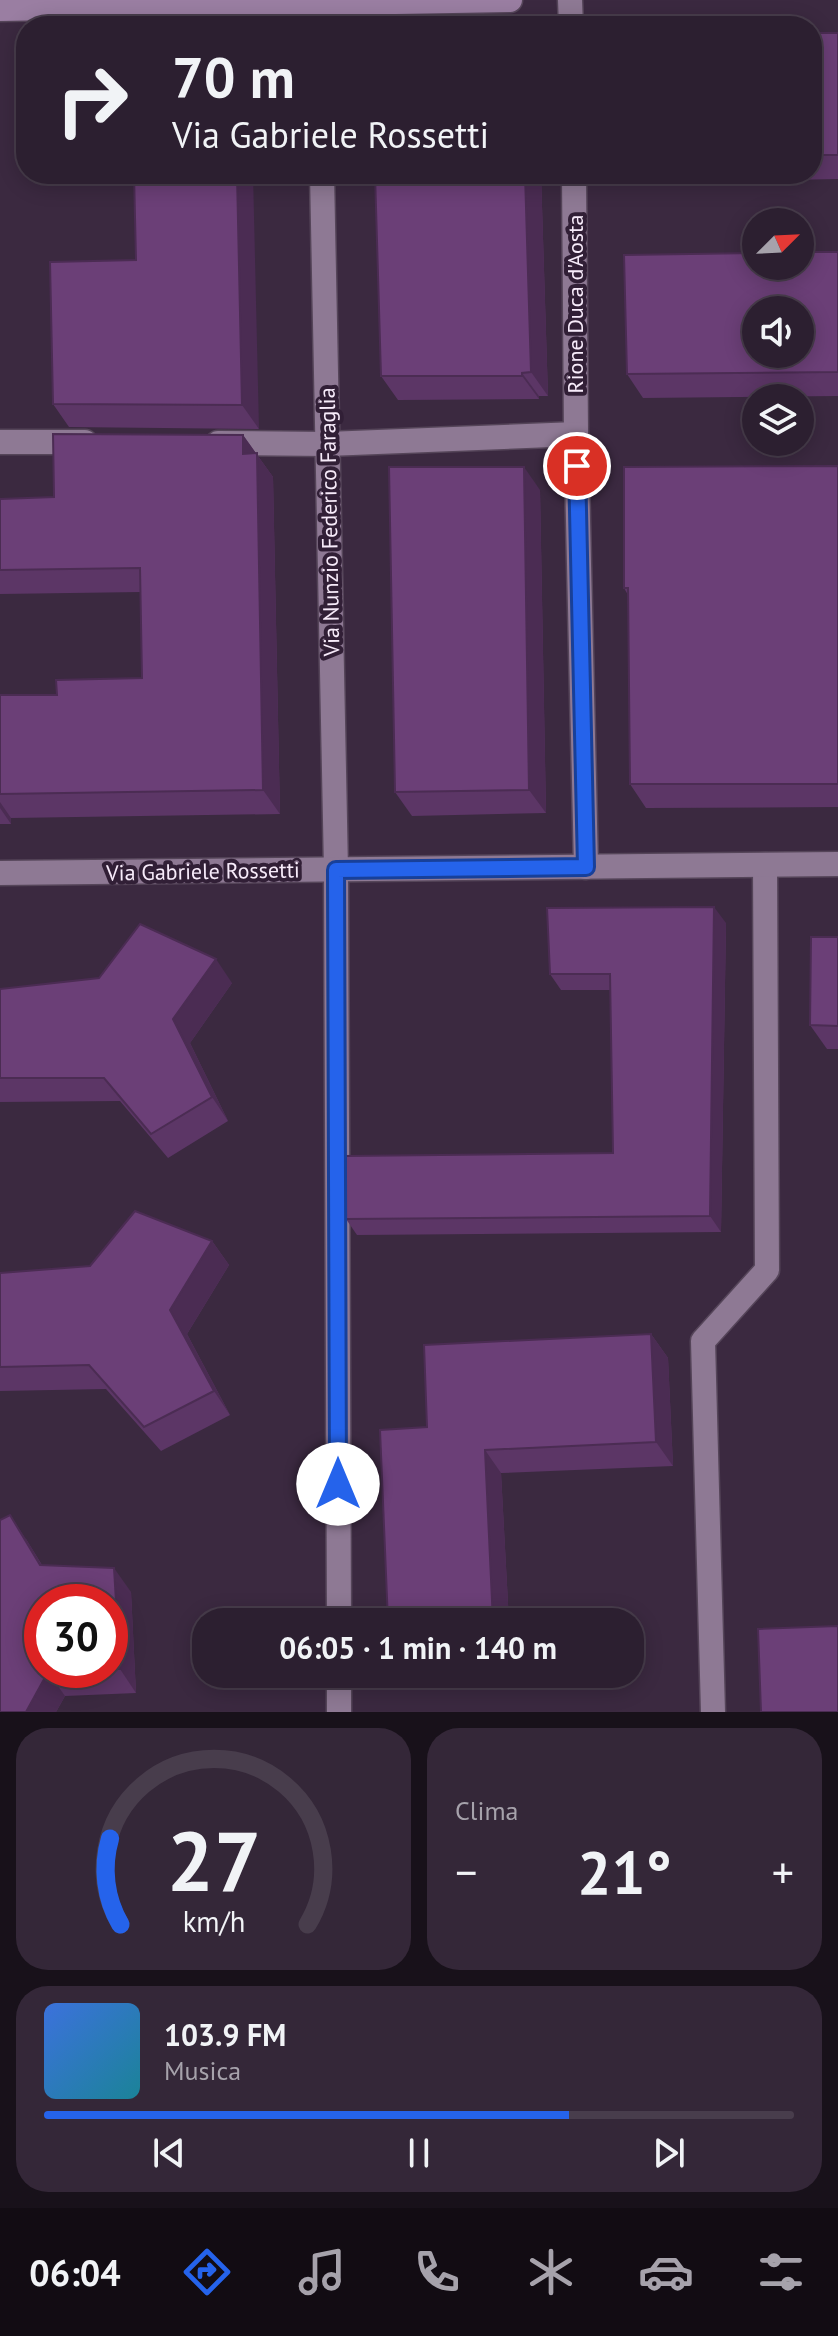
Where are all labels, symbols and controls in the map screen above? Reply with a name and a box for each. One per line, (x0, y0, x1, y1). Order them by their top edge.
text: 70 m (172, 41, 295, 113)
icon: right (40, 48, 144, 152)
text: Via Gabriele Rossetti (172, 111, 489, 158)
north arrow (742, 208, 814, 280)
map controls (742, 208, 814, 456)
street label: Rione Duca d'Aosta (561, 215, 589, 393)
button: sound (742, 296, 814, 368)
button: layers (742, 384, 814, 456)
street label: Via Nunzio Federico Faraglia (313, 387, 345, 658)
pin (543, 432, 611, 500)
icon: arrive (555, 444, 599, 488)
street label: Via Gabriele Rossetti (105, 855, 300, 887)
position arrow (296, 1442, 380, 1526)
speed limit sign: 30 (24, 1584, 128, 1688)
text: 06:05 · 1 min · 140 m (279, 1628, 557, 1667)
text: Clima (455, 1794, 518, 1827)
text: 27 (166, 1806, 261, 1914)
text: 21° (577, 1833, 672, 1911)
text: − (455, 1843, 477, 1900)
text: + (772, 1843, 794, 1900)
text: km/h (182, 1903, 245, 1940)
text: 103.9 FM (164, 2015, 286, 2054)
text: Musica (164, 2054, 241, 2087)
icon: previous (147, 2131, 191, 2175)
icon: pause (397, 2131, 441, 2175)
icon: next (647, 2131, 691, 2175)
icon: directions (179, 2244, 235, 2300)
icon: music (294, 2244, 350, 2300)
icon: phone (409, 2244, 465, 2300)
icon: climate (523, 2244, 579, 2300)
icon: car (638, 2244, 694, 2300)
icon: filters (753, 2244, 809, 2300)
text: 06:04 (29, 2249, 121, 2296)

